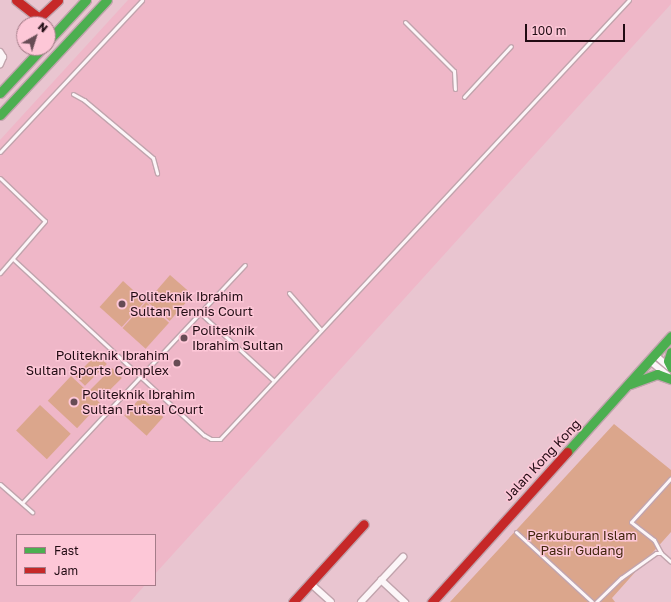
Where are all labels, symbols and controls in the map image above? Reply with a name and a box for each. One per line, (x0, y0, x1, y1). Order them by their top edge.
north arrow (16, 16, 56, 56)
scale bar (527, 16, 627, 42)
text: N (36, 19, 51, 35)
text: 100 m (532, 23, 566, 38)
place label: Politeknik Ibrahim Sultan Tennis Court (130, 289, 253, 320)
marker: Politeknik Ibrahim Sultan Tennis Court (117, 299, 127, 309)
place label: Politeknik Ibrahim Sultan (192, 323, 283, 354)
marker: Politeknik Ibrahim Sultan (179, 333, 189, 343)
place label: Politeknik Ibrahim Sultan Sports Complex (26, 348, 169, 379)
marker: Politeknik Ibrahim Sultan Sports Complex (172, 358, 182, 368)
place label: Politeknik Ibrahim Sultan Futsal Court (82, 387, 203, 418)
marker: Politeknik Ibrahim Sultan Futsal Court (69, 397, 79, 407)
street label: Jalan Kong Kong (500, 416, 584, 504)
park label: Perkuburan Islam Pasir Gudang (527, 528, 637, 559)
legend (16, 534, 156, 586)
text: Fast (54, 543, 79, 558)
text: Jam (54, 563, 78, 578)

